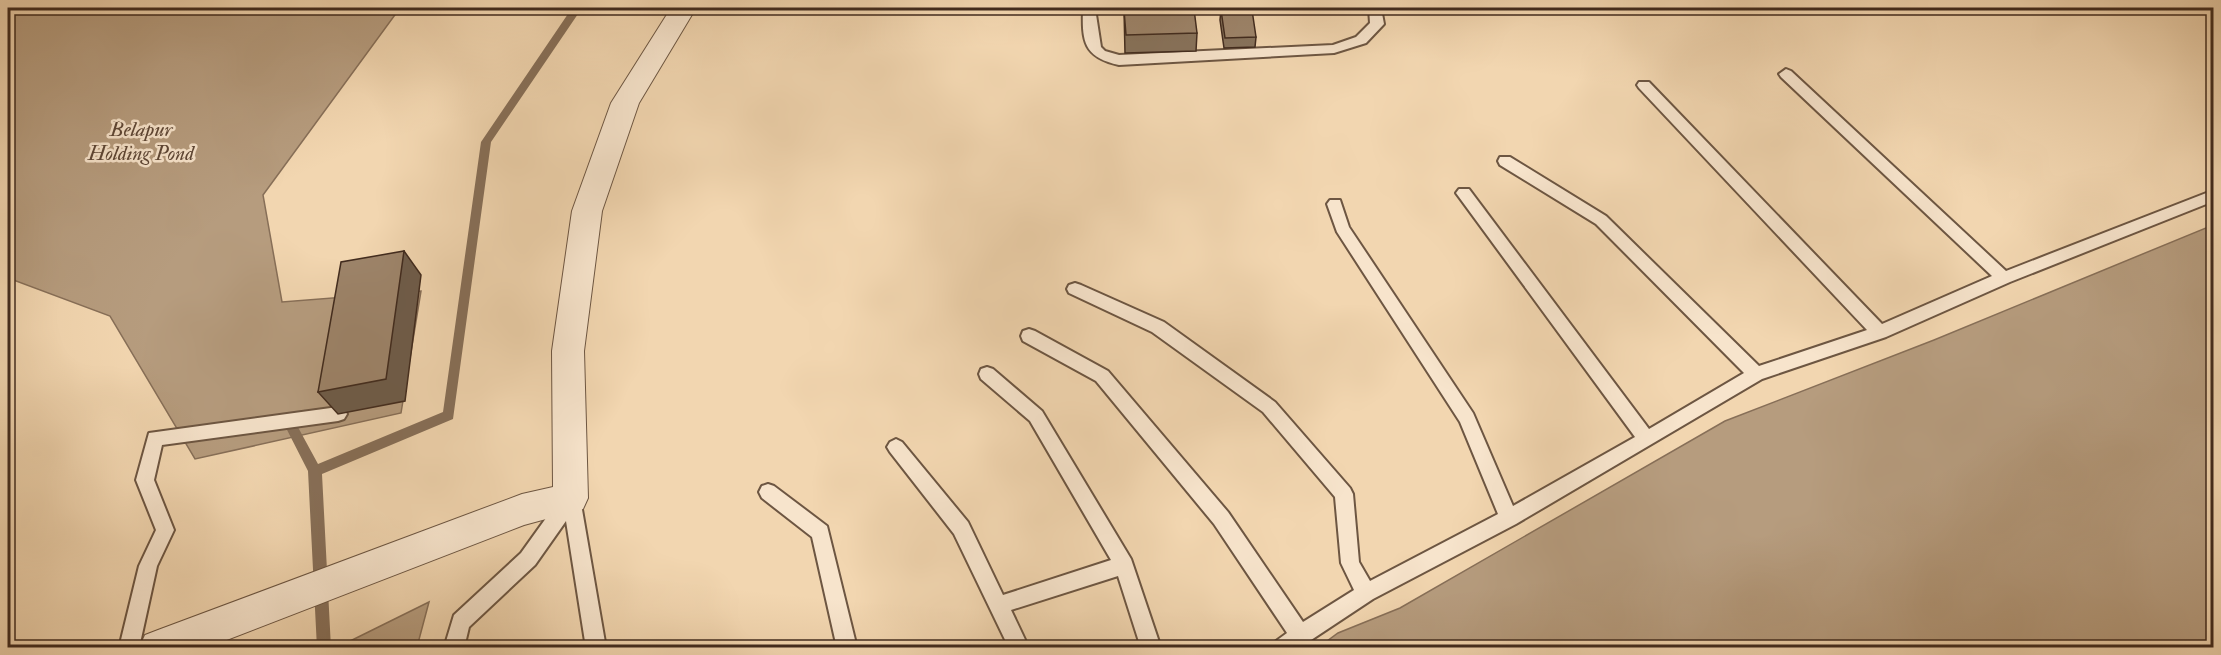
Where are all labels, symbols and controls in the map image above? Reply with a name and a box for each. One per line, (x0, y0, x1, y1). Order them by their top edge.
water label: Belapur Holding Pond (87, 116, 195, 167)

